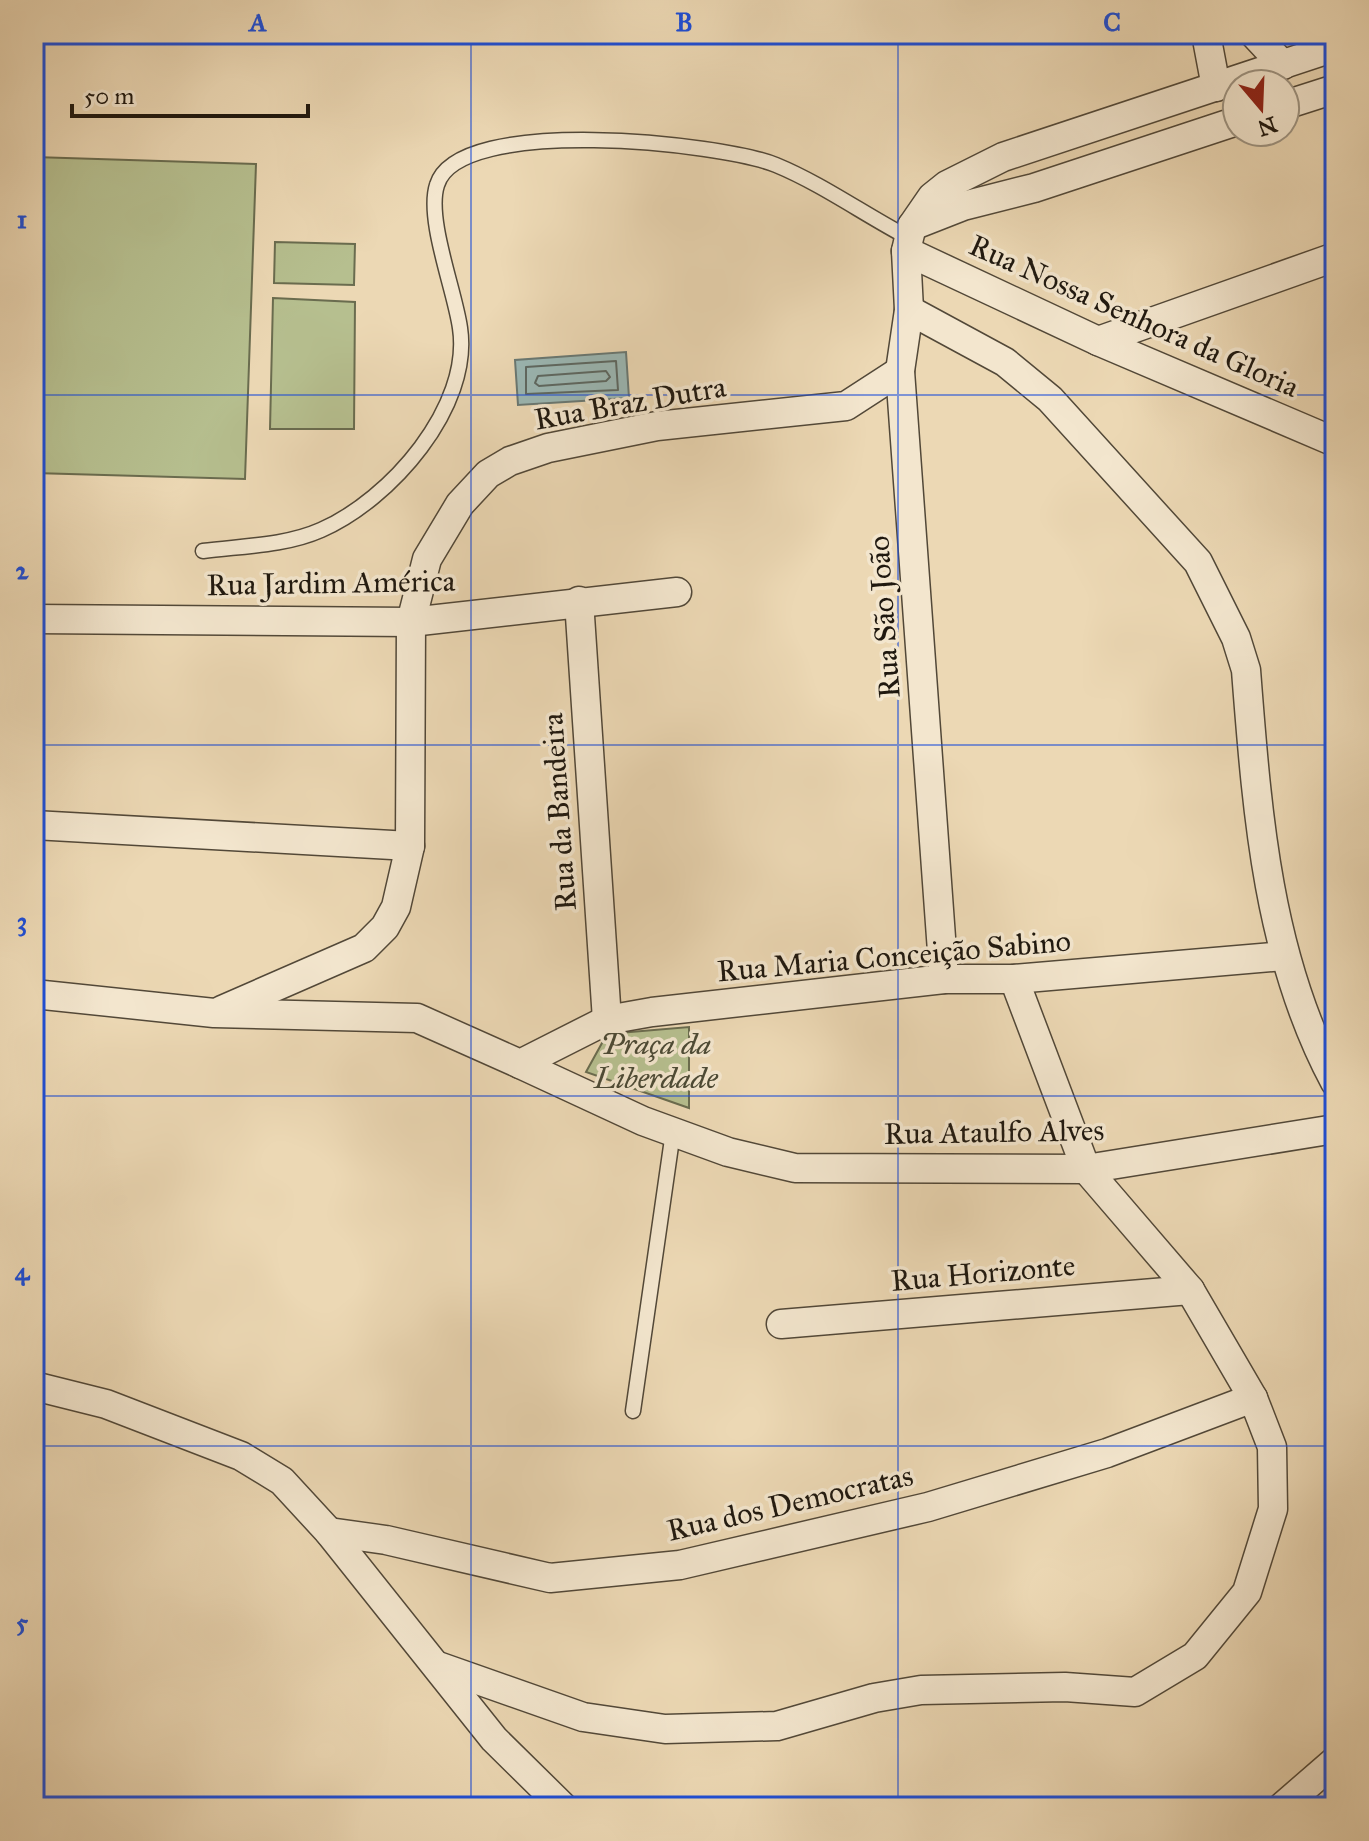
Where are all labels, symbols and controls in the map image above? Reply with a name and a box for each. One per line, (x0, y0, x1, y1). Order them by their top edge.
text: A (247, 6, 267, 38)
text: B (675, 6, 693, 38)
text: C (1103, 6, 1121, 38)
scale bar (72, 68, 308, 118)
north arrow (1221, 68, 1301, 148)
text: 50 m (84, 81, 134, 111)
text: N (1254, 111, 1281, 142)
text: 1 (17, 203, 27, 235)
street label: Rua Nossa Senhora da Gloria (964, 227, 1305, 405)
street label: Rua Braz Dutra (531, 368, 729, 438)
street label: Rua São João (860, 535, 908, 699)
text: 2 (16, 554, 30, 586)
street label: Rua Jardim América (206, 563, 456, 603)
street label: Rua da Bandeira (534, 711, 584, 912)
text: 3 (17, 905, 27, 937)
street label: Rua Maria Conceição Sabino (716, 923, 1072, 989)
park label: Praça da Liberdade (592, 1026, 719, 1096)
street label: Rua Ataulfo Alves (883, 1112, 1105, 1152)
street label: Rua Horizonte (889, 1247, 1077, 1299)
text: 4 (15, 1255, 31, 1287)
street label: Rua dos Democratas (664, 1457, 916, 1549)
text: 5 (16, 1606, 29, 1638)

